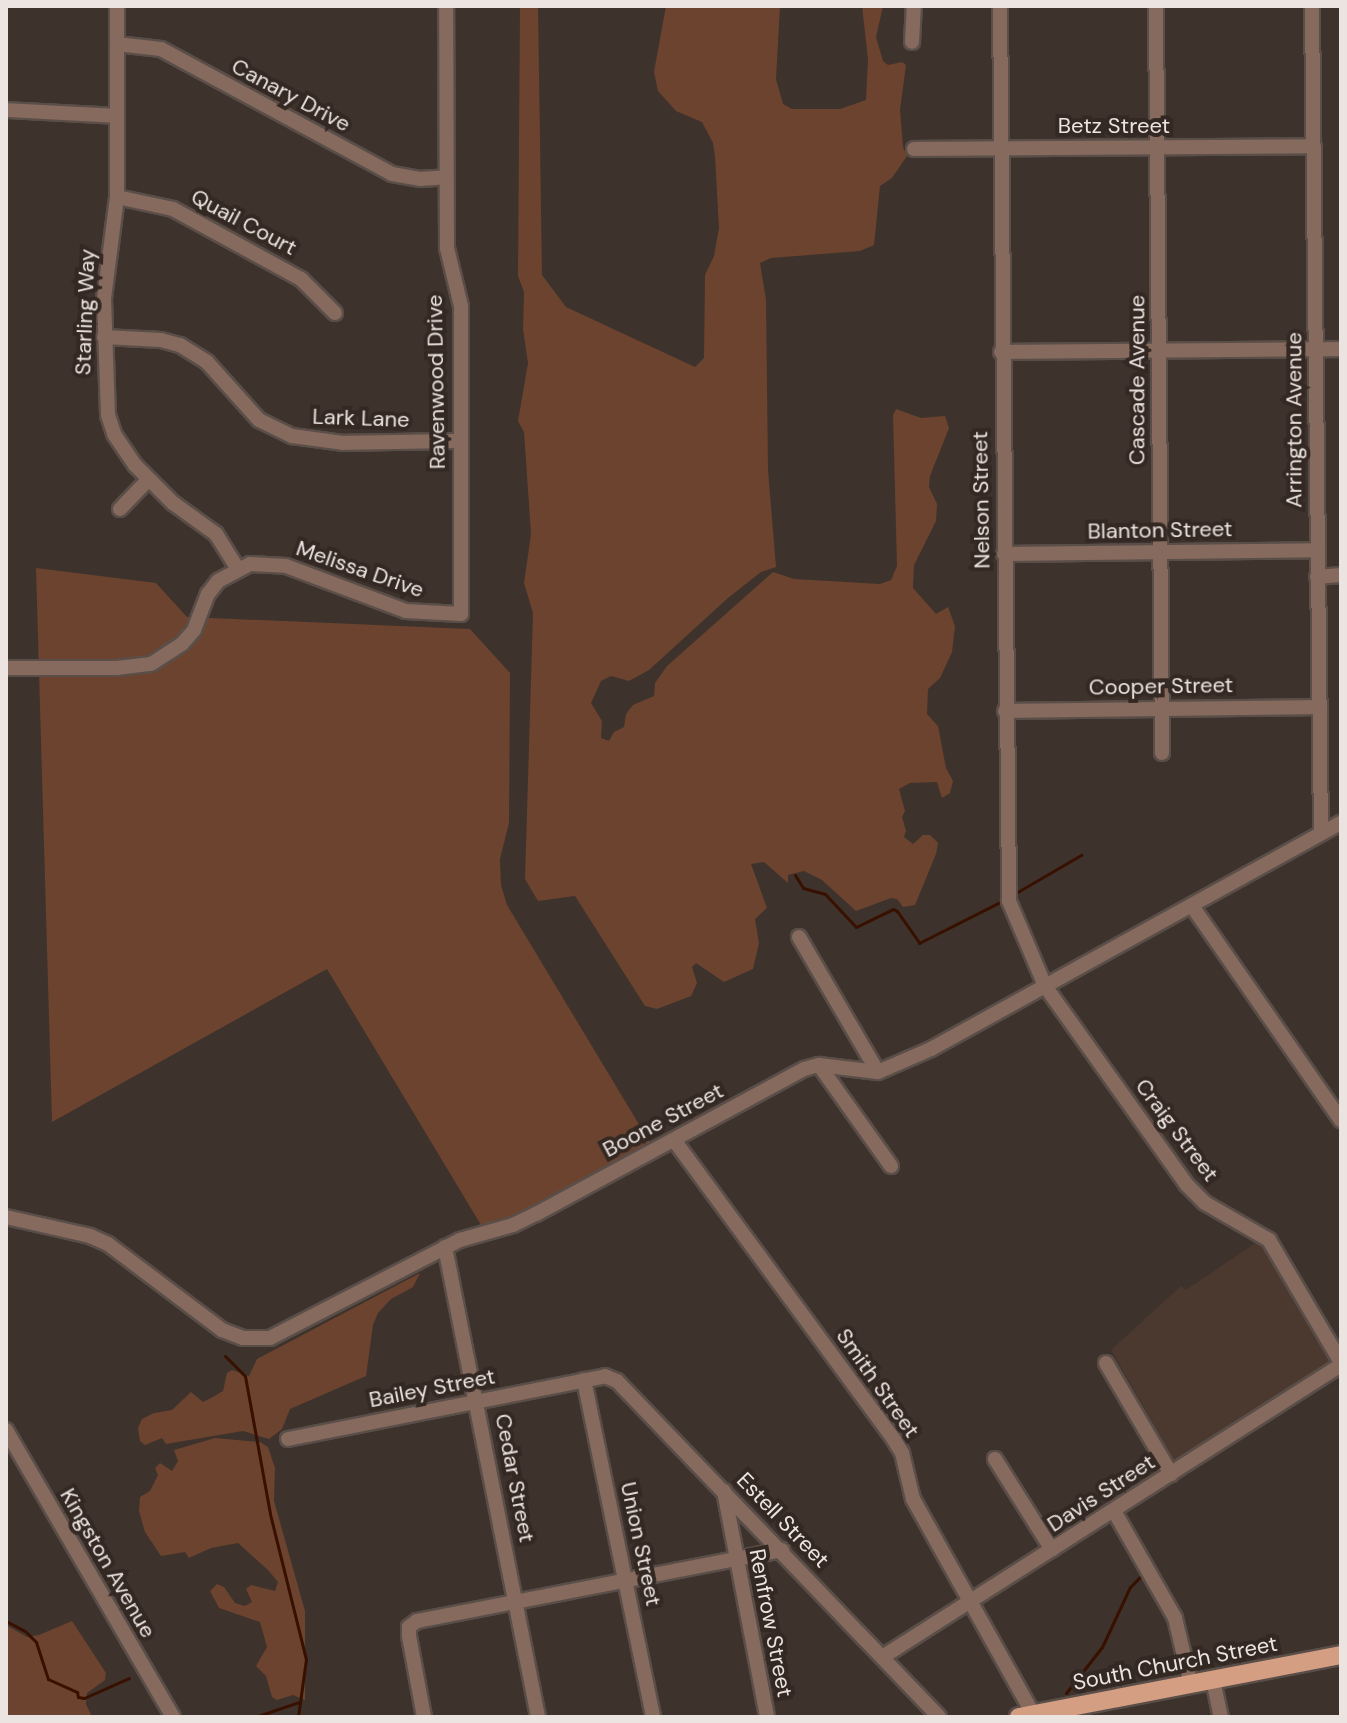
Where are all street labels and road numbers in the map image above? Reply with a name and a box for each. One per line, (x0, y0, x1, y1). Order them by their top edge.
street label: Canary Drive (227, 53, 355, 137)
street label: Betz Street (1058, 113, 1170, 139)
street label: Quail Court (187, 183, 301, 261)
street label: Starling Way (70, 248, 100, 376)
street label: Ravenwood Drive (421, 294, 451, 470)
street label: Cascade Avenue (1124, 295, 1150, 465)
street label: Arrington Avenue (1281, 332, 1307, 508)
street label: Lark Lane (312, 403, 410, 433)
street label: Nelson Street (967, 431, 995, 569)
street label: Blanton Street (1087, 516, 1233, 544)
street label: Melissa Drive (293, 535, 427, 603)
street label: Cooper Street (1089, 672, 1233, 700)
street label: Craig Street (1130, 1073, 1224, 1187)
street label: Boone Street (598, 1077, 728, 1163)
street label: Smith Street (831, 1323, 925, 1443)
street label: Bailey Street (367, 1363, 497, 1413)
street label: Cedar Street (490, 1411, 540, 1545)
street label: Davis Street (1042, 1448, 1160, 1538)
street label: Estell Street (731, 1467, 835, 1573)
street label: Union Street (615, 1480, 667, 1608)
street label: Kingston Avenue (55, 1484, 161, 1642)
street label: Renfrow Street (744, 1547, 798, 1699)
street label: South Church Street (1071, 1630, 1279, 1696)

